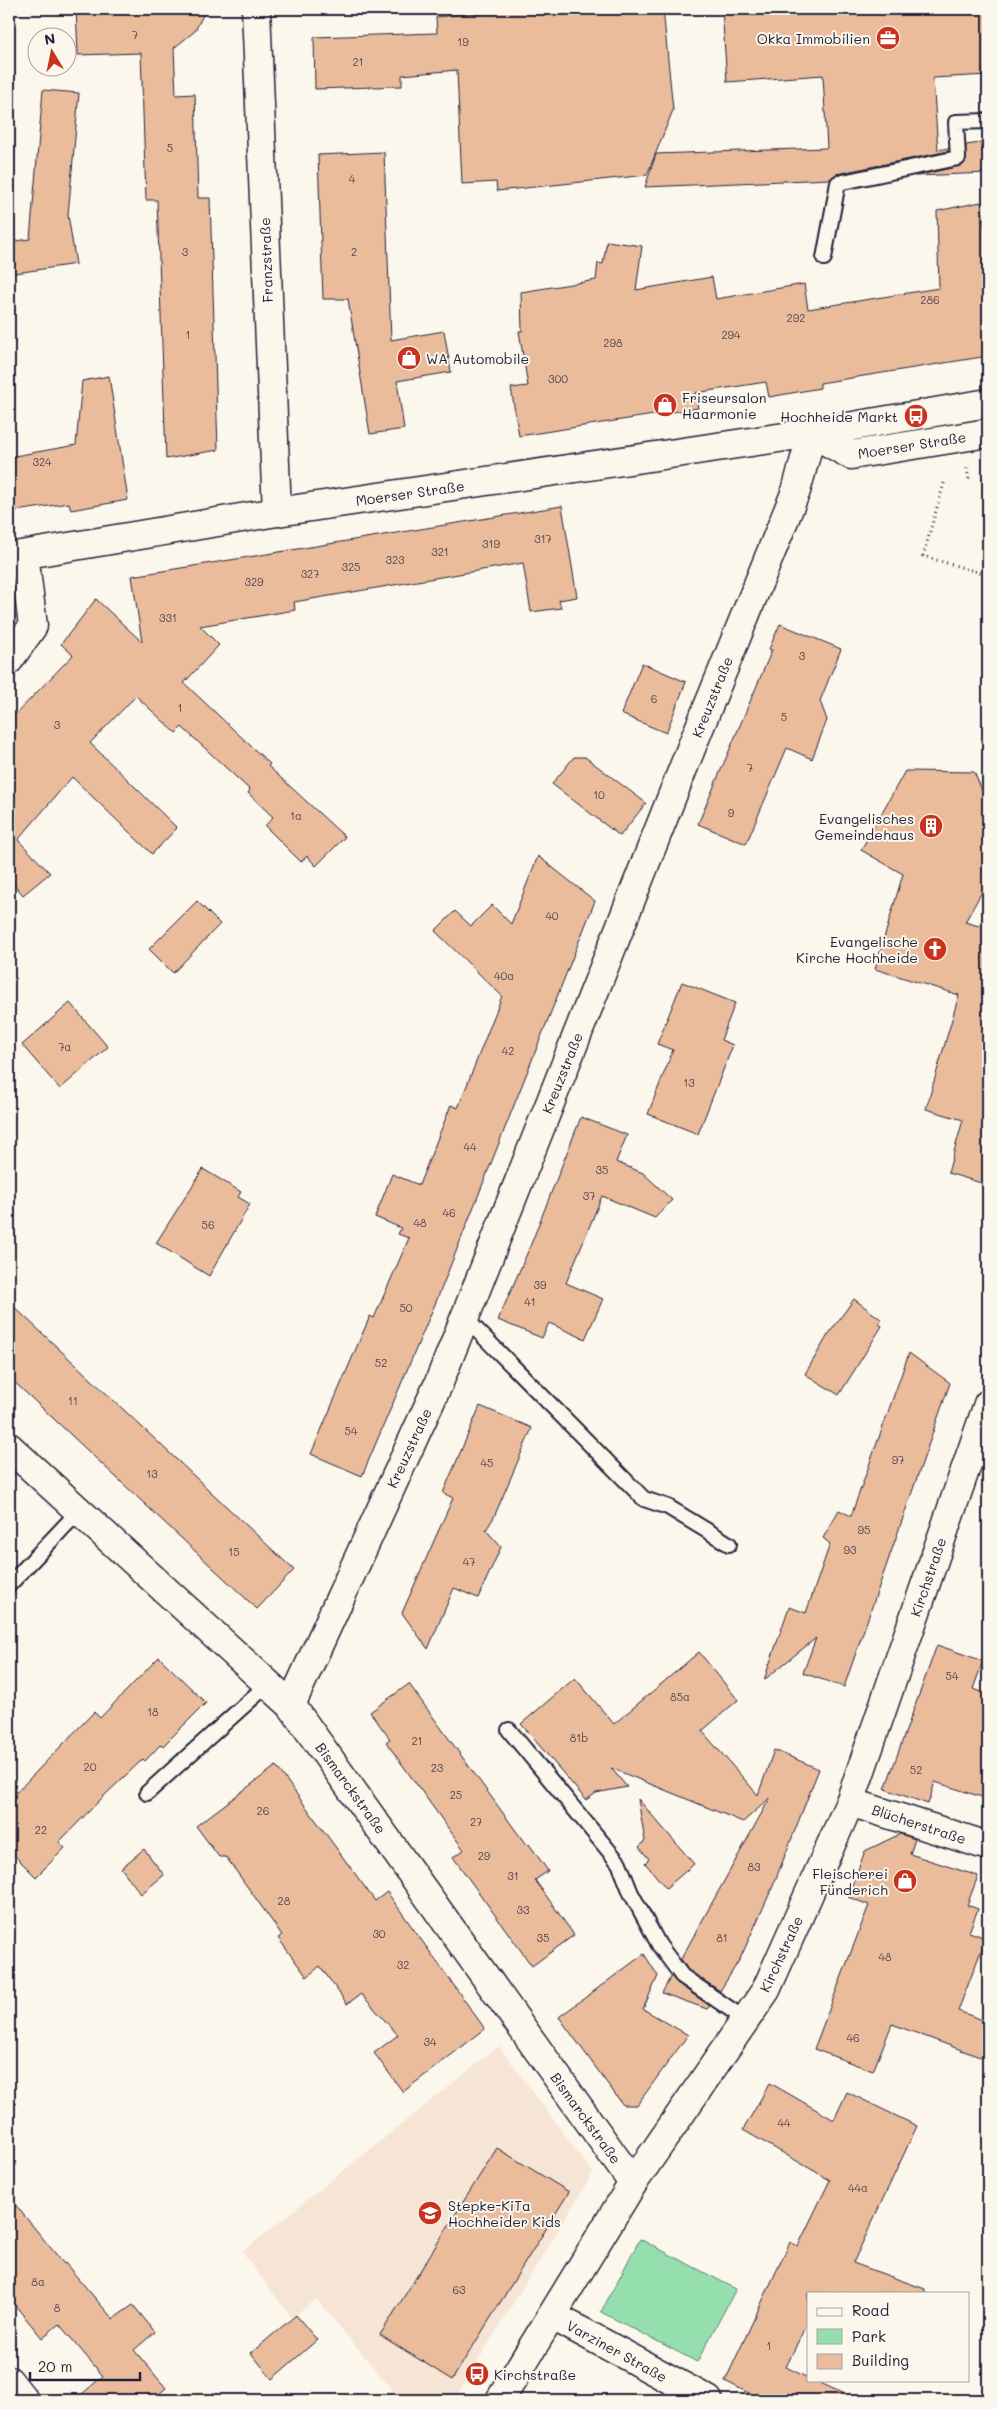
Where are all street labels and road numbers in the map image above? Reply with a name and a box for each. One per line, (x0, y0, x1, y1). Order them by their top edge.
street label: Franzstraße (255, 217, 277, 303)
street label: Moerser Straße (856, 427, 968, 463)
street label: Moerser Straße (354, 476, 466, 510)
street label: Kreuzstraße (687, 654, 737, 740)
street label: Kreuzstraße (537, 1030, 587, 1116)
street label: Kreuzstraße (382, 1405, 436, 1491)
street label: Kirchstraße (906, 1535, 950, 1619)
street label: Bismarckstraße (311, 1738, 391, 1838)
street label: Blücherstraße (869, 1800, 969, 1848)
street label: Kirchstraße (755, 1913, 807, 1995)
street label: Bismarckstraße (546, 2068, 626, 2168)
street label: Varziner Straße (563, 2316, 671, 2386)

